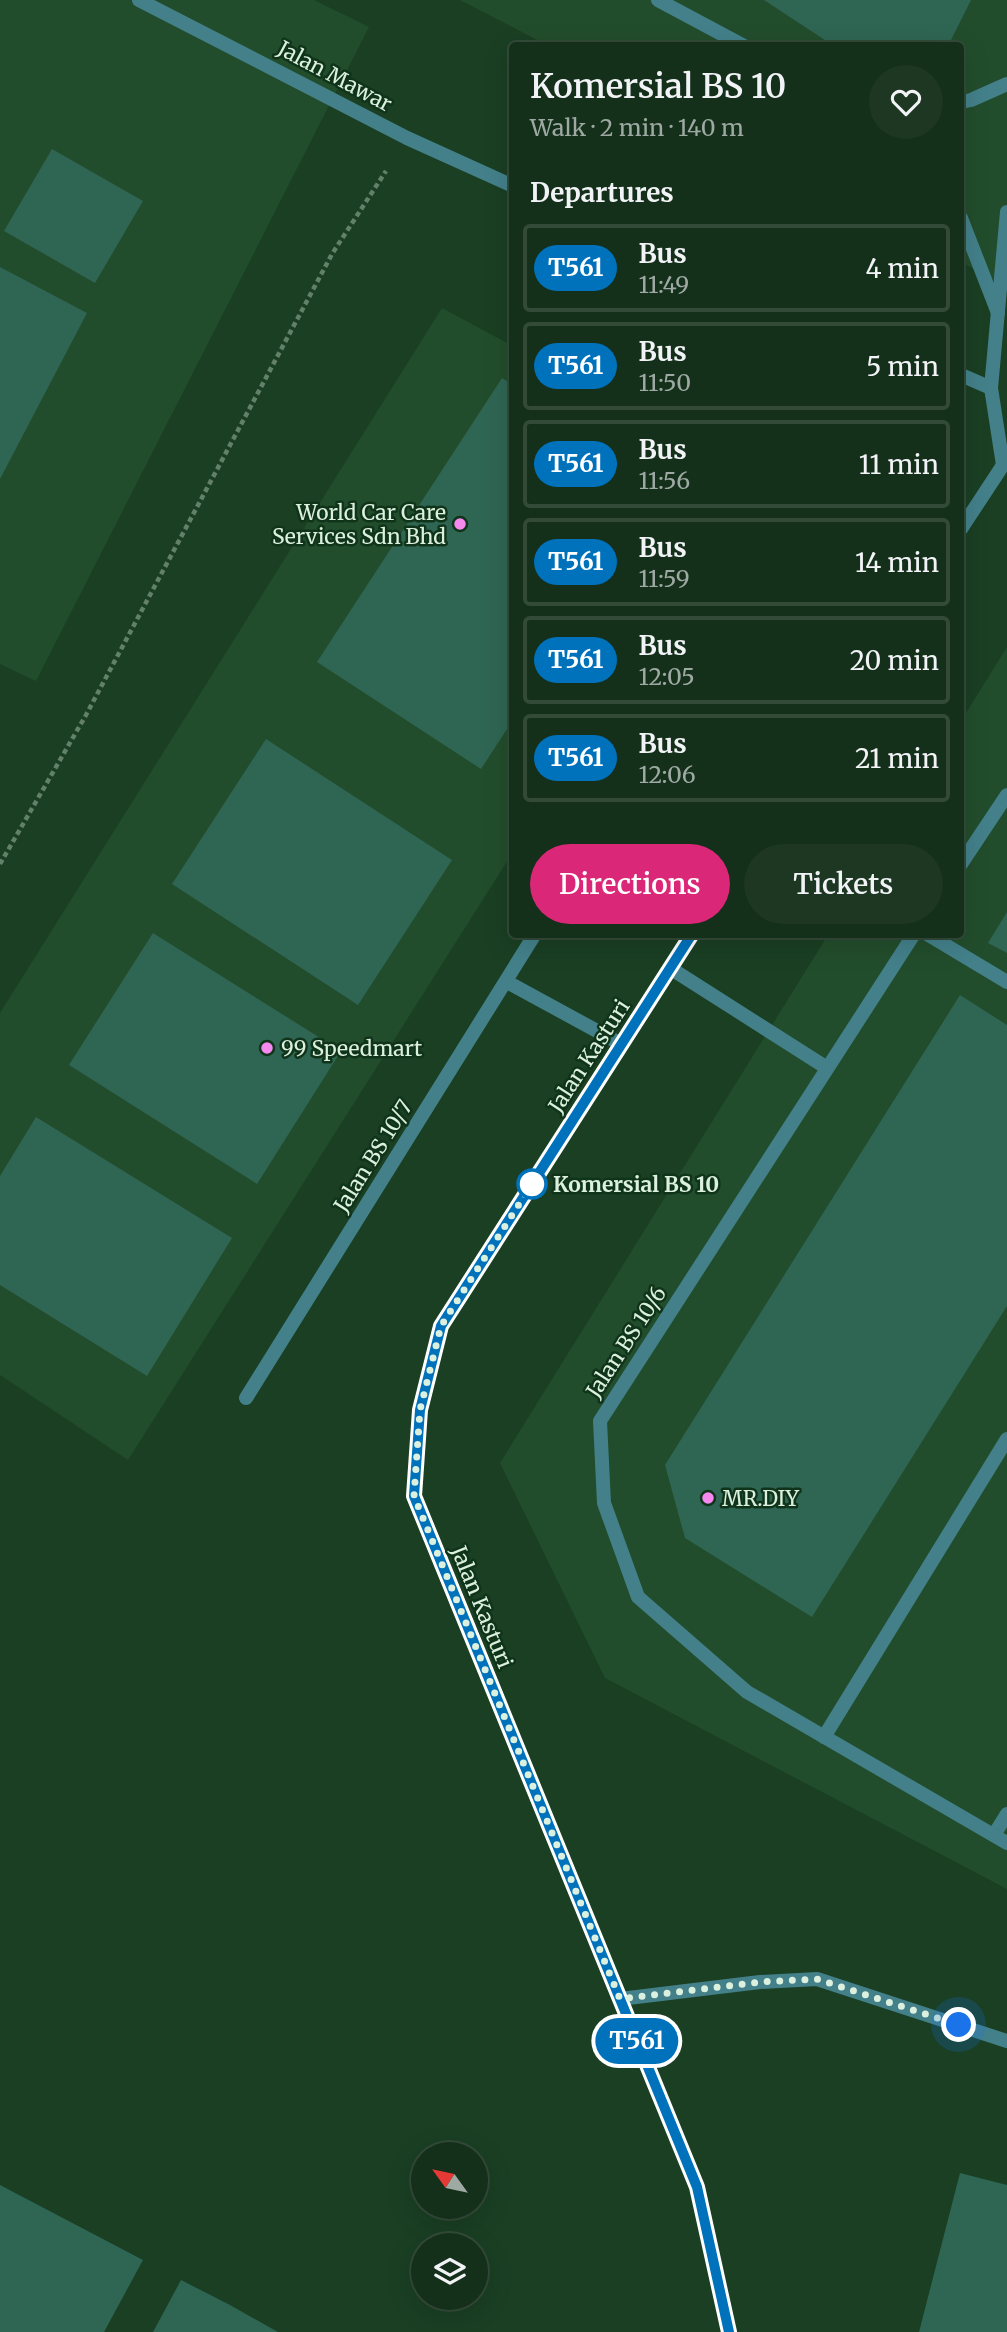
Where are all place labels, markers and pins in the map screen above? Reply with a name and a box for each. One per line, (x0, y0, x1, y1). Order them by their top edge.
place label: World Car Care Services Sdn Bhd (272, 499, 446, 550)
marker: World Car Care Services Sdn Bhd (452, 516, 468, 532)
place label: 99 Speedmart (281, 1035, 422, 1062)
marker: 99 Speedmart (259, 1040, 275, 1056)
marker: Komersial BS 10 (517, 1169, 547, 1199)
place label: Komersial BS 10 (553, 1171, 719, 1198)
place label: MR.DIY (722, 1485, 799, 1512)
marker: MR.DIY (700, 1490, 716, 1506)

